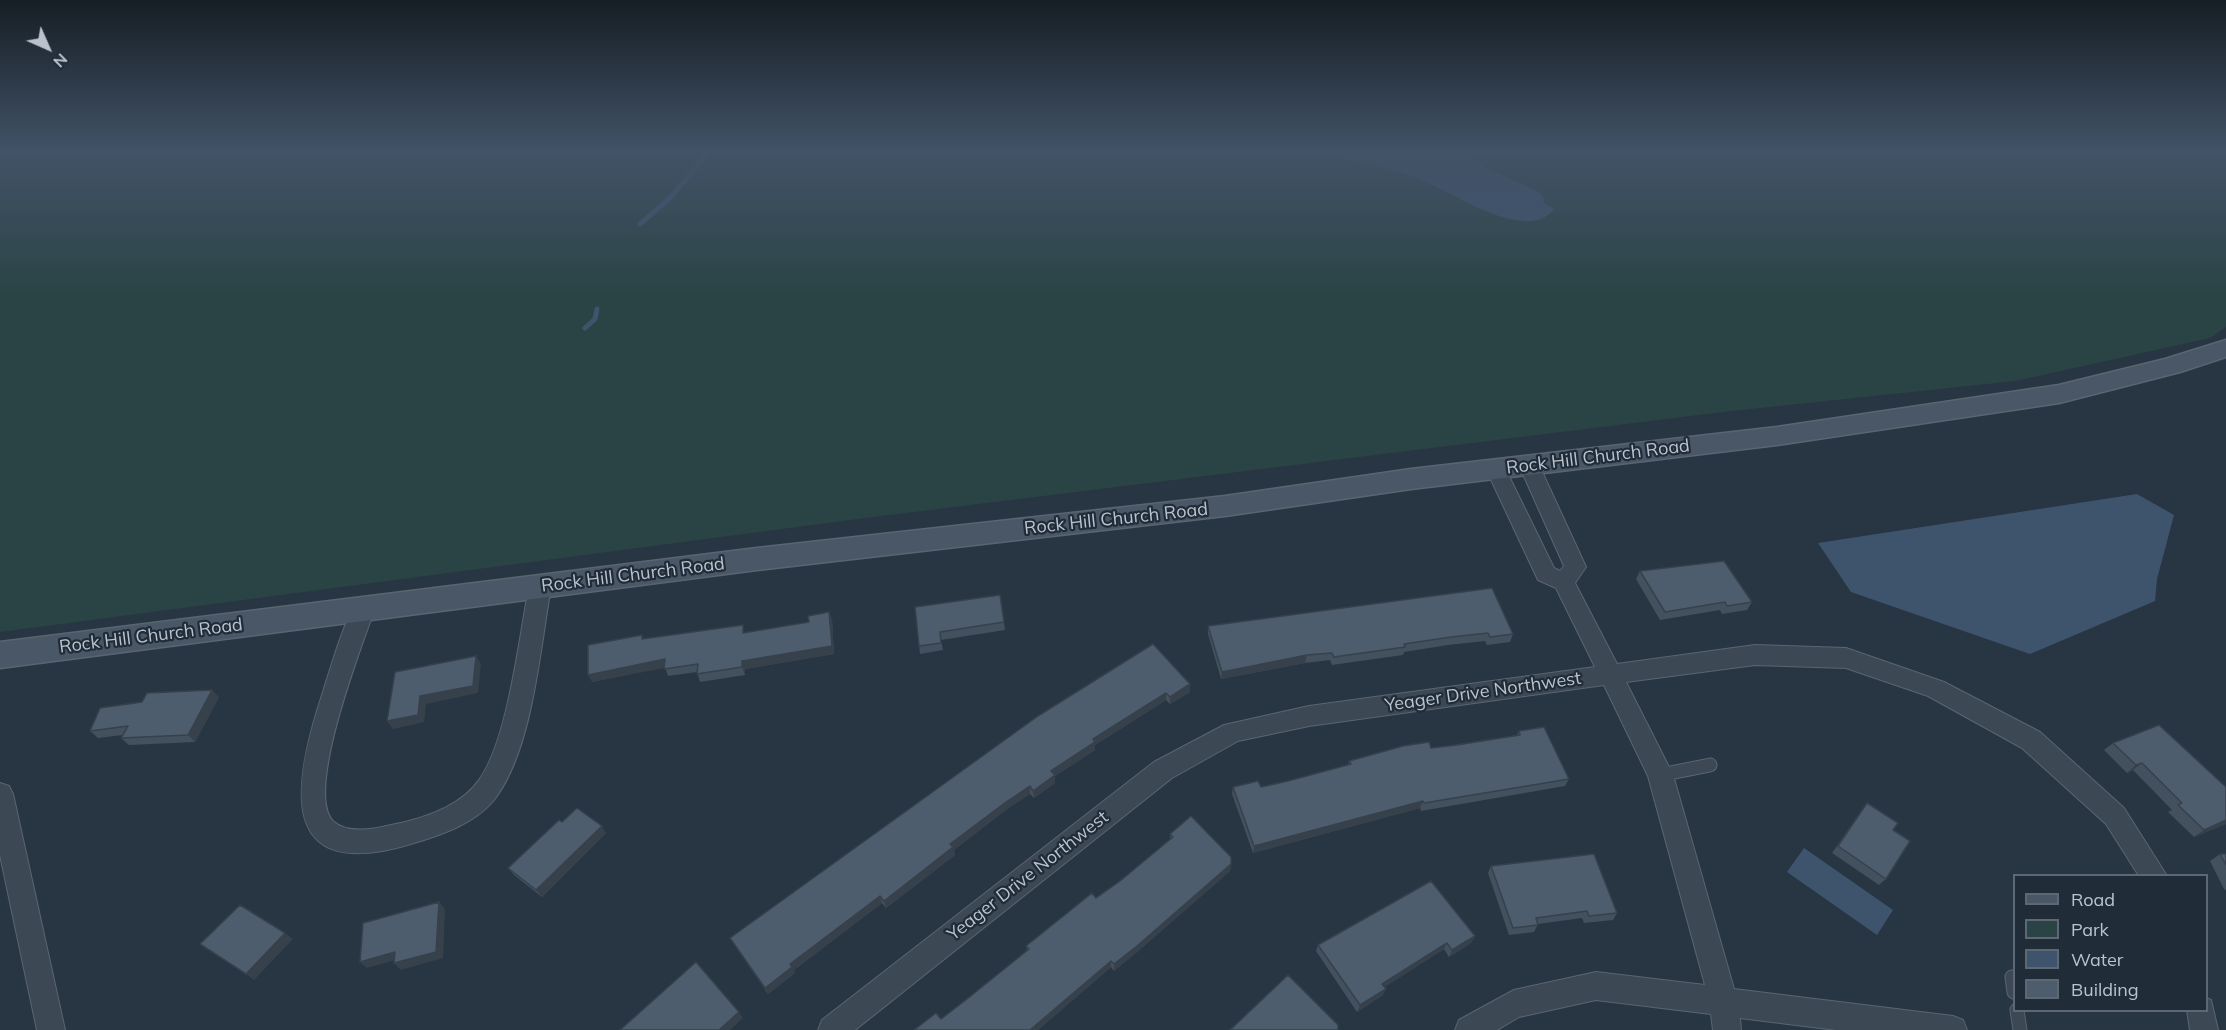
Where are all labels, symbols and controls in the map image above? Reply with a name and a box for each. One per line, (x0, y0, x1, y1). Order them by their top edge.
north arrow (18, 18, 78, 78)
text: N (49, 49, 72, 72)
street label: Rock Hill Church Road (1505, 435, 1691, 479)
street label: Rock Hill Church Road (1023, 499, 1209, 539)
street label: Rock Hill Church Road (540, 553, 726, 597)
street label: Rock Hill Church Road (58, 614, 244, 658)
street label: Yeager Drive Northwest (1383, 668, 1583, 716)
street label: Yeager Drive Northwest (943, 807, 1113, 945)
legend (2013, 874, 2208, 1012)
text: Road (2071, 888, 2115, 911)
text: Park (2071, 918, 2109, 941)
text: Water (2071, 948, 2123, 971)
text: Building (2071, 978, 2139, 1001)

